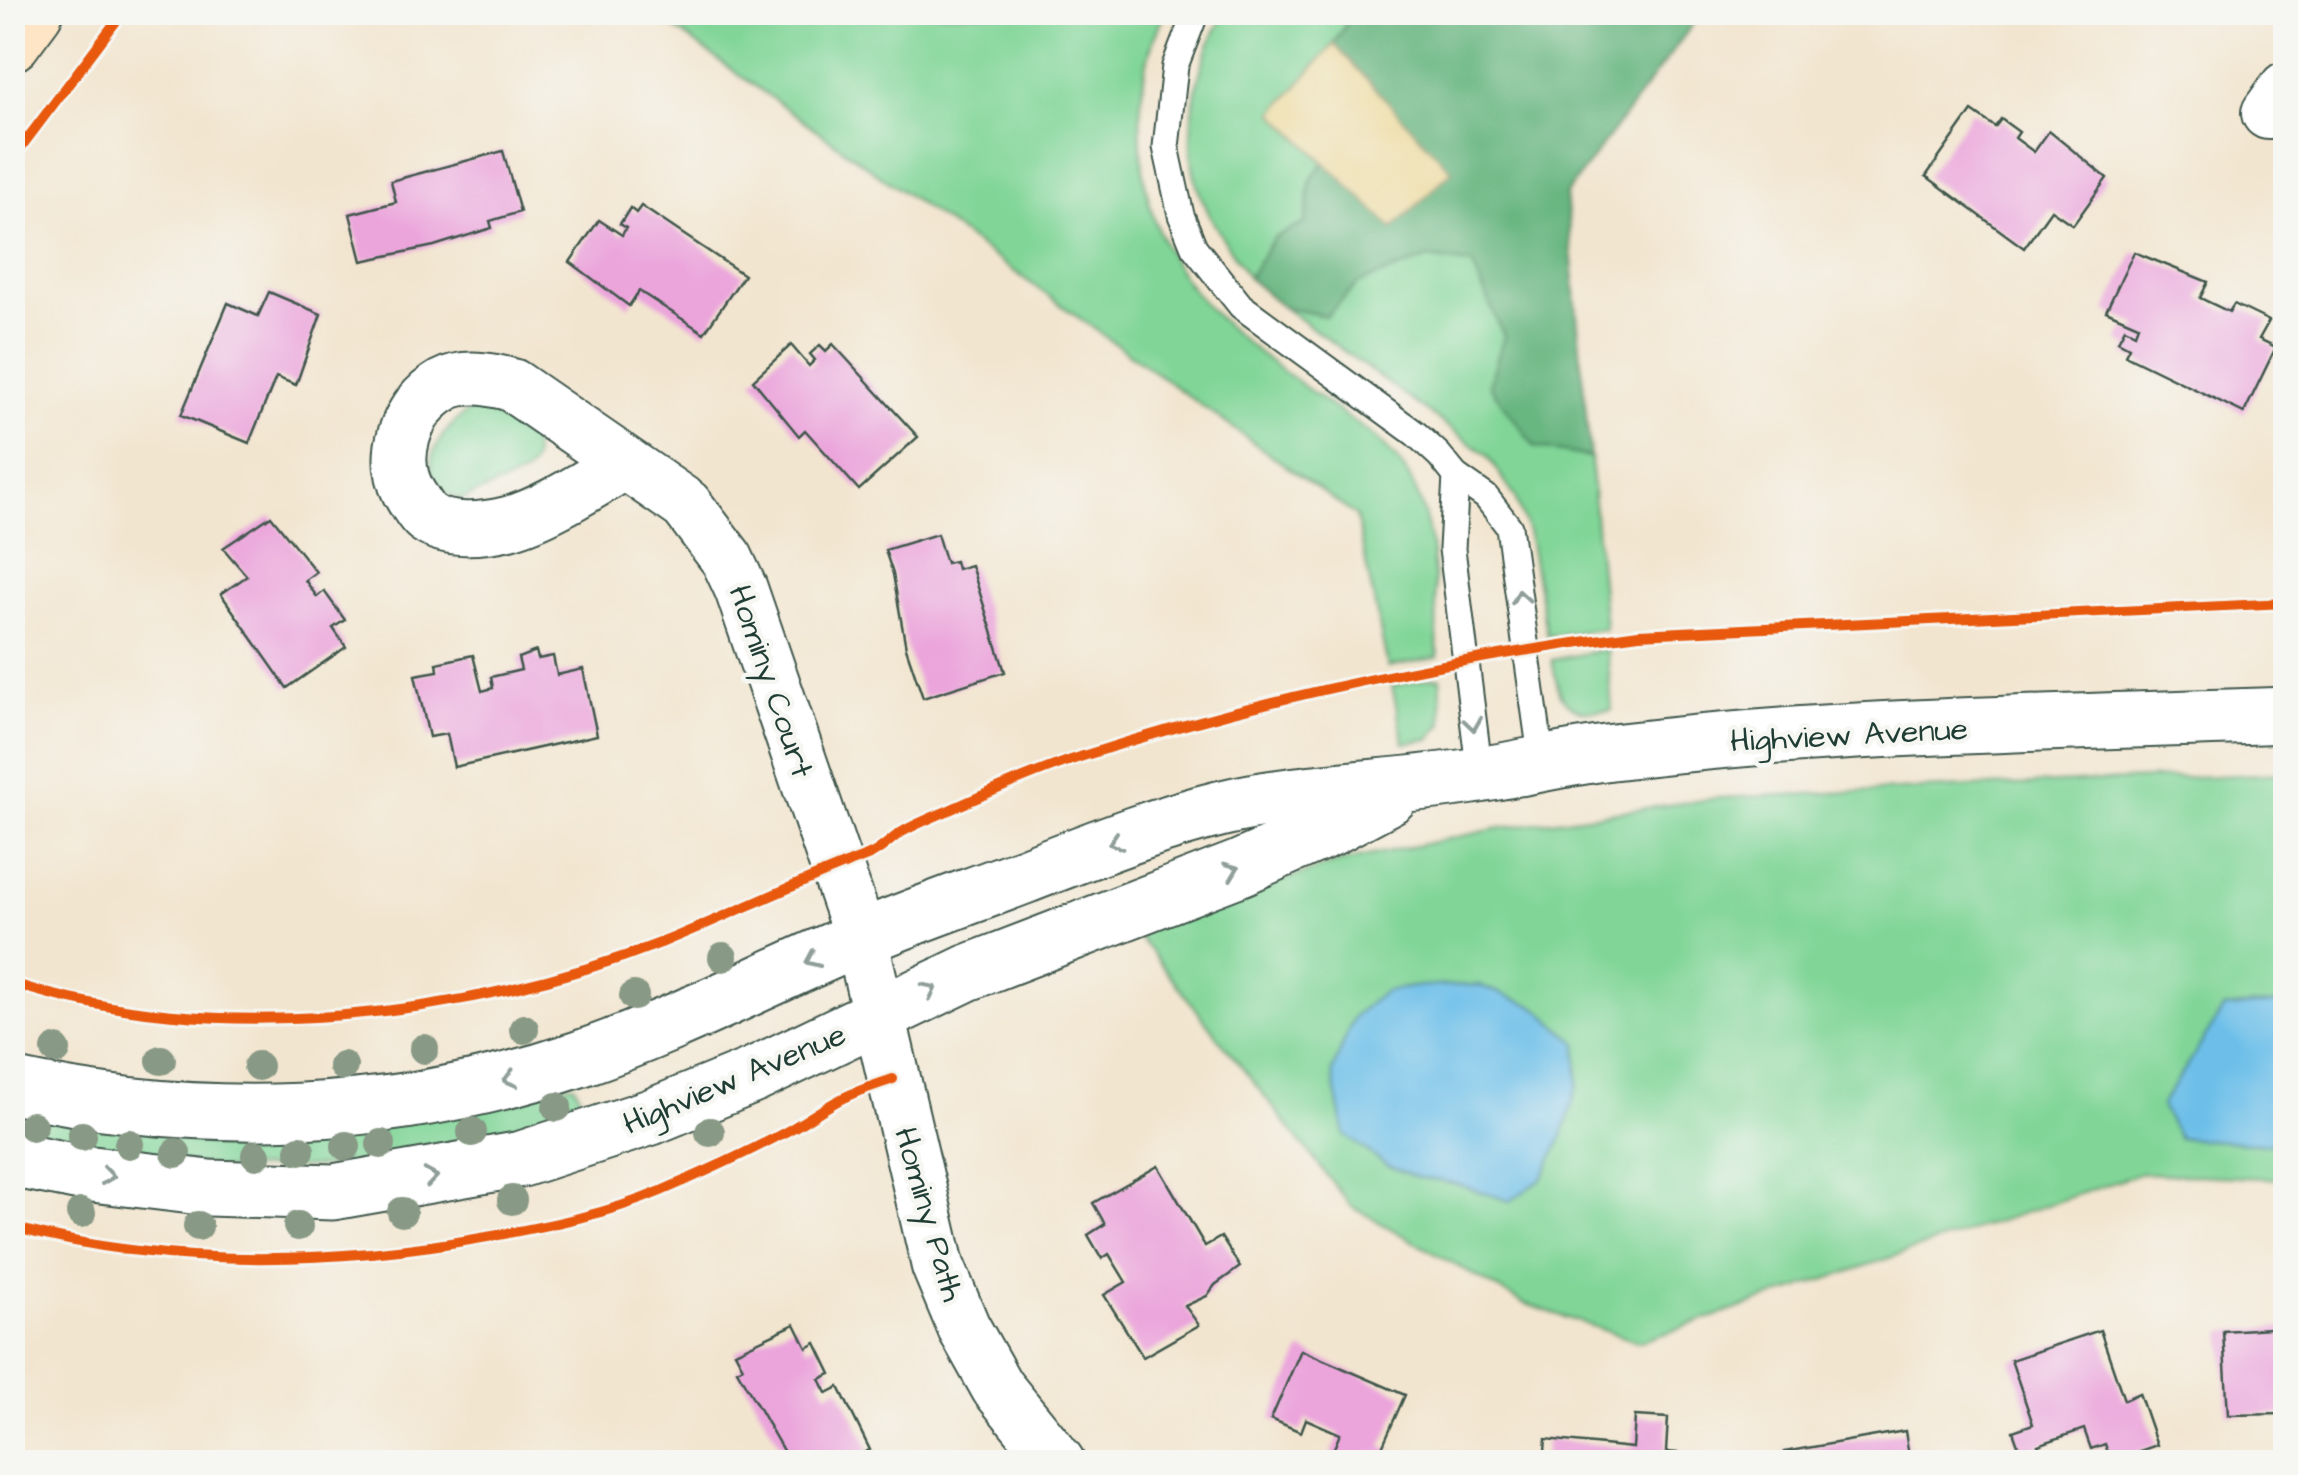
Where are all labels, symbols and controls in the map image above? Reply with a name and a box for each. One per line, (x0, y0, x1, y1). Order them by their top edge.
street label: Hominy Court (717, 579, 825, 784)
one-way arrow (1510, 589, 1531, 606)
street label: Highview Avenue (1729, 707, 1969, 764)
one-way arrow (1462, 716, 1483, 733)
one-way arrow (1107, 831, 1124, 851)
one-way arrow (1223, 862, 1240, 882)
one-way arrow (804, 948, 822, 968)
one-way arrow (920, 983, 938, 1003)
street label: Highview Avenue (616, 1012, 853, 1147)
one-way arrow (502, 1067, 519, 1088)
street label: Hominy Path (882, 1122, 975, 1307)
one-way arrow (101, 1165, 117, 1186)
one-way arrow (423, 1167, 440, 1188)

